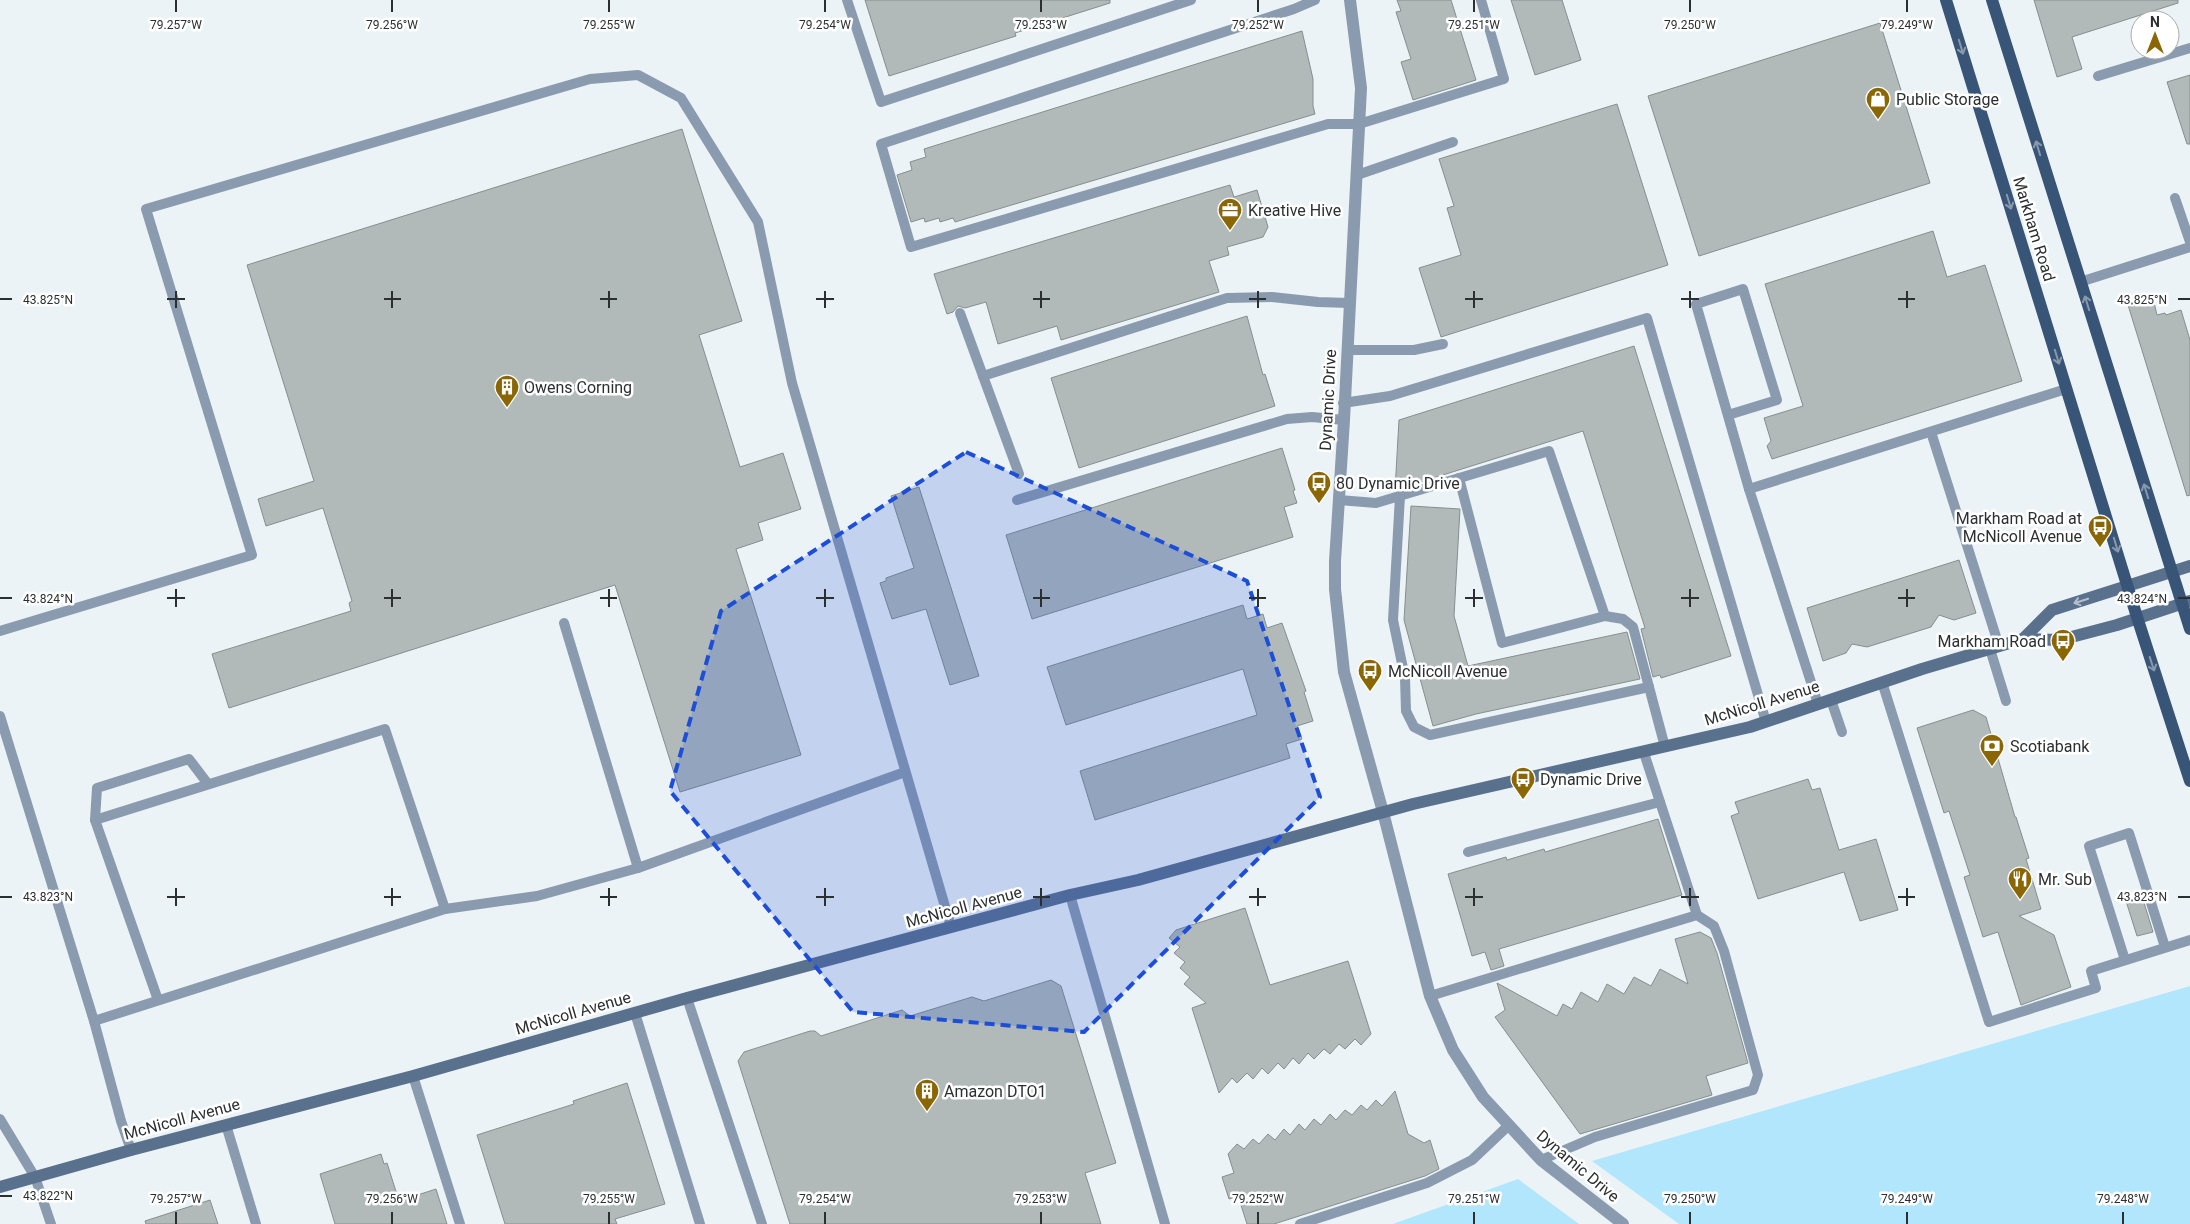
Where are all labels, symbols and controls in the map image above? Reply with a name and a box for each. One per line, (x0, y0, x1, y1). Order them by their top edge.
north arrow (2130, 10, 2180, 60)
text: N (2150, 14, 2160, 30)
text: 79.257°W (150, 18, 202, 32)
text: 79.256°W (366, 18, 418, 32)
text: 79.255°W (583, 18, 635, 32)
text: 79.254°W (799, 18, 851, 32)
text: 79.253°W (1015, 18, 1067, 32)
text: 79.252°W (1232, 18, 1284, 32)
text: 79.251°W (1448, 18, 1500, 32)
text: 79.250°W (1664, 18, 1716, 32)
text: 79.249°W (1881, 18, 1933, 32)
one-way arrow (1956, 38, 1966, 54)
shop icon: Public Storage (1865, 86, 1891, 120)
place label: Public Storage (1896, 90, 1999, 109)
one-way arrow (2033, 140, 2043, 156)
street label: Markham Road (2009, 174, 2059, 284)
one-way arrow (2004, 193, 2014, 209)
office icon: Kreative Hive (1217, 197, 1243, 231)
place label: Kreative Hive (1248, 201, 1341, 220)
text: 43.825°N (23, 293, 73, 307)
text: 43.825°N (2117, 293, 2167, 307)
one-way arrow (2082, 295, 2091, 311)
street label: Dynamic Drive (1316, 349, 1340, 451)
one-way arrow (2052, 349, 2062, 365)
building icon: Owens Corning (494, 374, 520, 408)
place label: Owens Corning (524, 378, 632, 397)
bus stop icon: 80 Dynamic Drive (1306, 470, 1332, 504)
place label: 80 Dynamic Drive (1336, 474, 1460, 493)
one-way arrow (2140, 484, 2150, 500)
place label: Markham Road at McNicoll Avenue (1956, 509, 2082, 546)
bus stop icon: Markham Road at McNicoll Avenue (2087, 514, 2113, 548)
one-way arrow (2111, 537, 2121, 553)
text: 43.824°N (23, 592, 73, 606)
text: 43.824°N (2117, 592, 2167, 606)
one-way arrow (2073, 596, 2089, 606)
bus stop icon: Markham Road (2050, 628, 2076, 662)
place label: Markham Road (1938, 632, 2046, 651)
one-way arrow (2148, 655, 2157, 671)
bus stop icon: McNicoll Avenue (1357, 658, 1383, 692)
place label: McNicoll Avenue (1388, 662, 1507, 681)
street label: McNicoll Avenue (1702, 676, 1822, 730)
bank icon: Scotiabank (1979, 733, 2005, 767)
place label: Scotiabank (2010, 737, 2090, 756)
bus stop icon: Dynamic Drive (1510, 766, 1536, 800)
place label: Dynamic Drive (1540, 770, 1642, 789)
restaurant icon: Mr. Sub (2007, 866, 2033, 900)
place label: Mr. Sub (2038, 870, 2092, 889)
street label: McNicoll Avenue (904, 882, 1024, 932)
text: 43.823°N (23, 890, 73, 904)
text: 43.823°N (2117, 890, 2167, 904)
street label: McNicoll Avenue (513, 987, 633, 1039)
building icon: Amazon DTO1 (914, 1078, 940, 1112)
place label: Amazon DTO1 (944, 1082, 1047, 1101)
street label: McNicoll Avenue (122, 1094, 242, 1144)
street label: Dynamic Drive (1533, 1126, 1623, 1206)
text: 43.822°N (23, 1189, 73, 1203)
text: 79.257°W (150, 1192, 202, 1206)
text: 79.256°W (366, 1192, 418, 1206)
text: 79.255°W (583, 1192, 635, 1206)
text: 79.254°W (799, 1192, 851, 1206)
text: 79.253°W (1015, 1192, 1067, 1206)
text: 79.252°W (1232, 1192, 1284, 1206)
text: 79.251°W (1448, 1192, 1500, 1206)
text: 79.250°W (1664, 1192, 1716, 1206)
text: 79.249°W (1881, 1192, 1933, 1206)
text: 79.248°W (2097, 1192, 2149, 1206)

